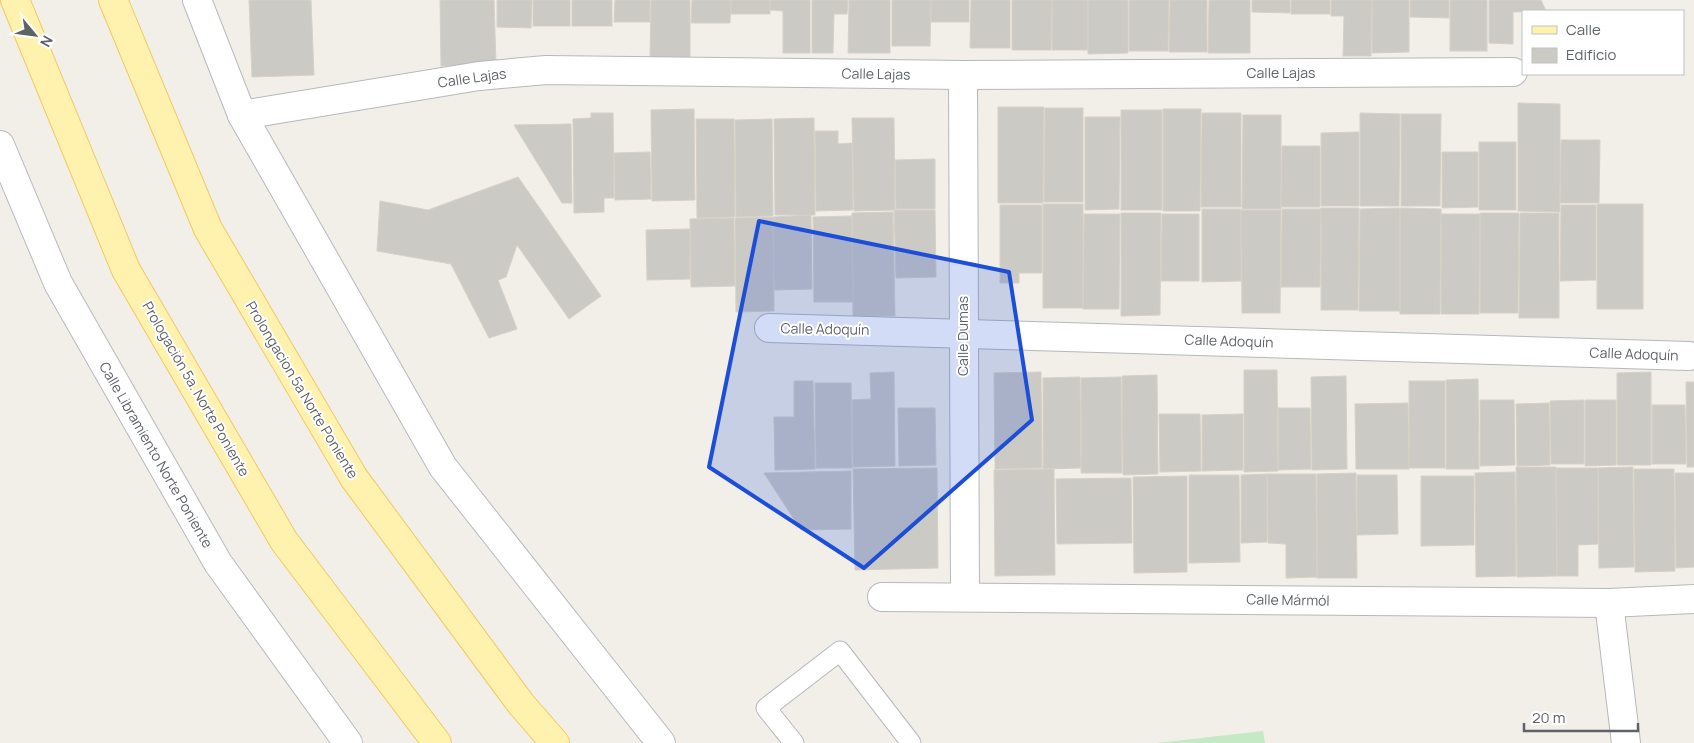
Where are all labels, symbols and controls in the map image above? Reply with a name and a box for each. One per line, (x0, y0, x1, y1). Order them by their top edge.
north arrow (10, 10, 60, 60)
legend (1522, 10, 1684, 75)
text: Calle (1566, 19, 1601, 40)
text: N (36, 33, 58, 51)
text: Edificio (1566, 44, 1617, 65)
street label: Calle Lajas (437, 63, 507, 92)
street label: Calle Lajas (841, 63, 911, 84)
street label: Calle Lajas (1247, 63, 1315, 82)
street label: Calle Dumas (953, 296, 972, 376)
street label: Prologación 5a. Norte Poniente (138, 298, 254, 480)
street label: Prolongacion 5a Norte Poniente (242, 298, 363, 482)
street label: Calle Adoquín (780, 318, 870, 339)
street label: Calle Adoquín (1184, 329, 1274, 352)
street label: Calle Adoquín (1589, 342, 1679, 365)
street label: Calle Libramiento Norte Poniente (95, 358, 218, 551)
street label: Calle Mármól (1246, 589, 1330, 610)
scale bar (1524, 700, 1638, 732)
text: 20 m (1532, 707, 1565, 728)

